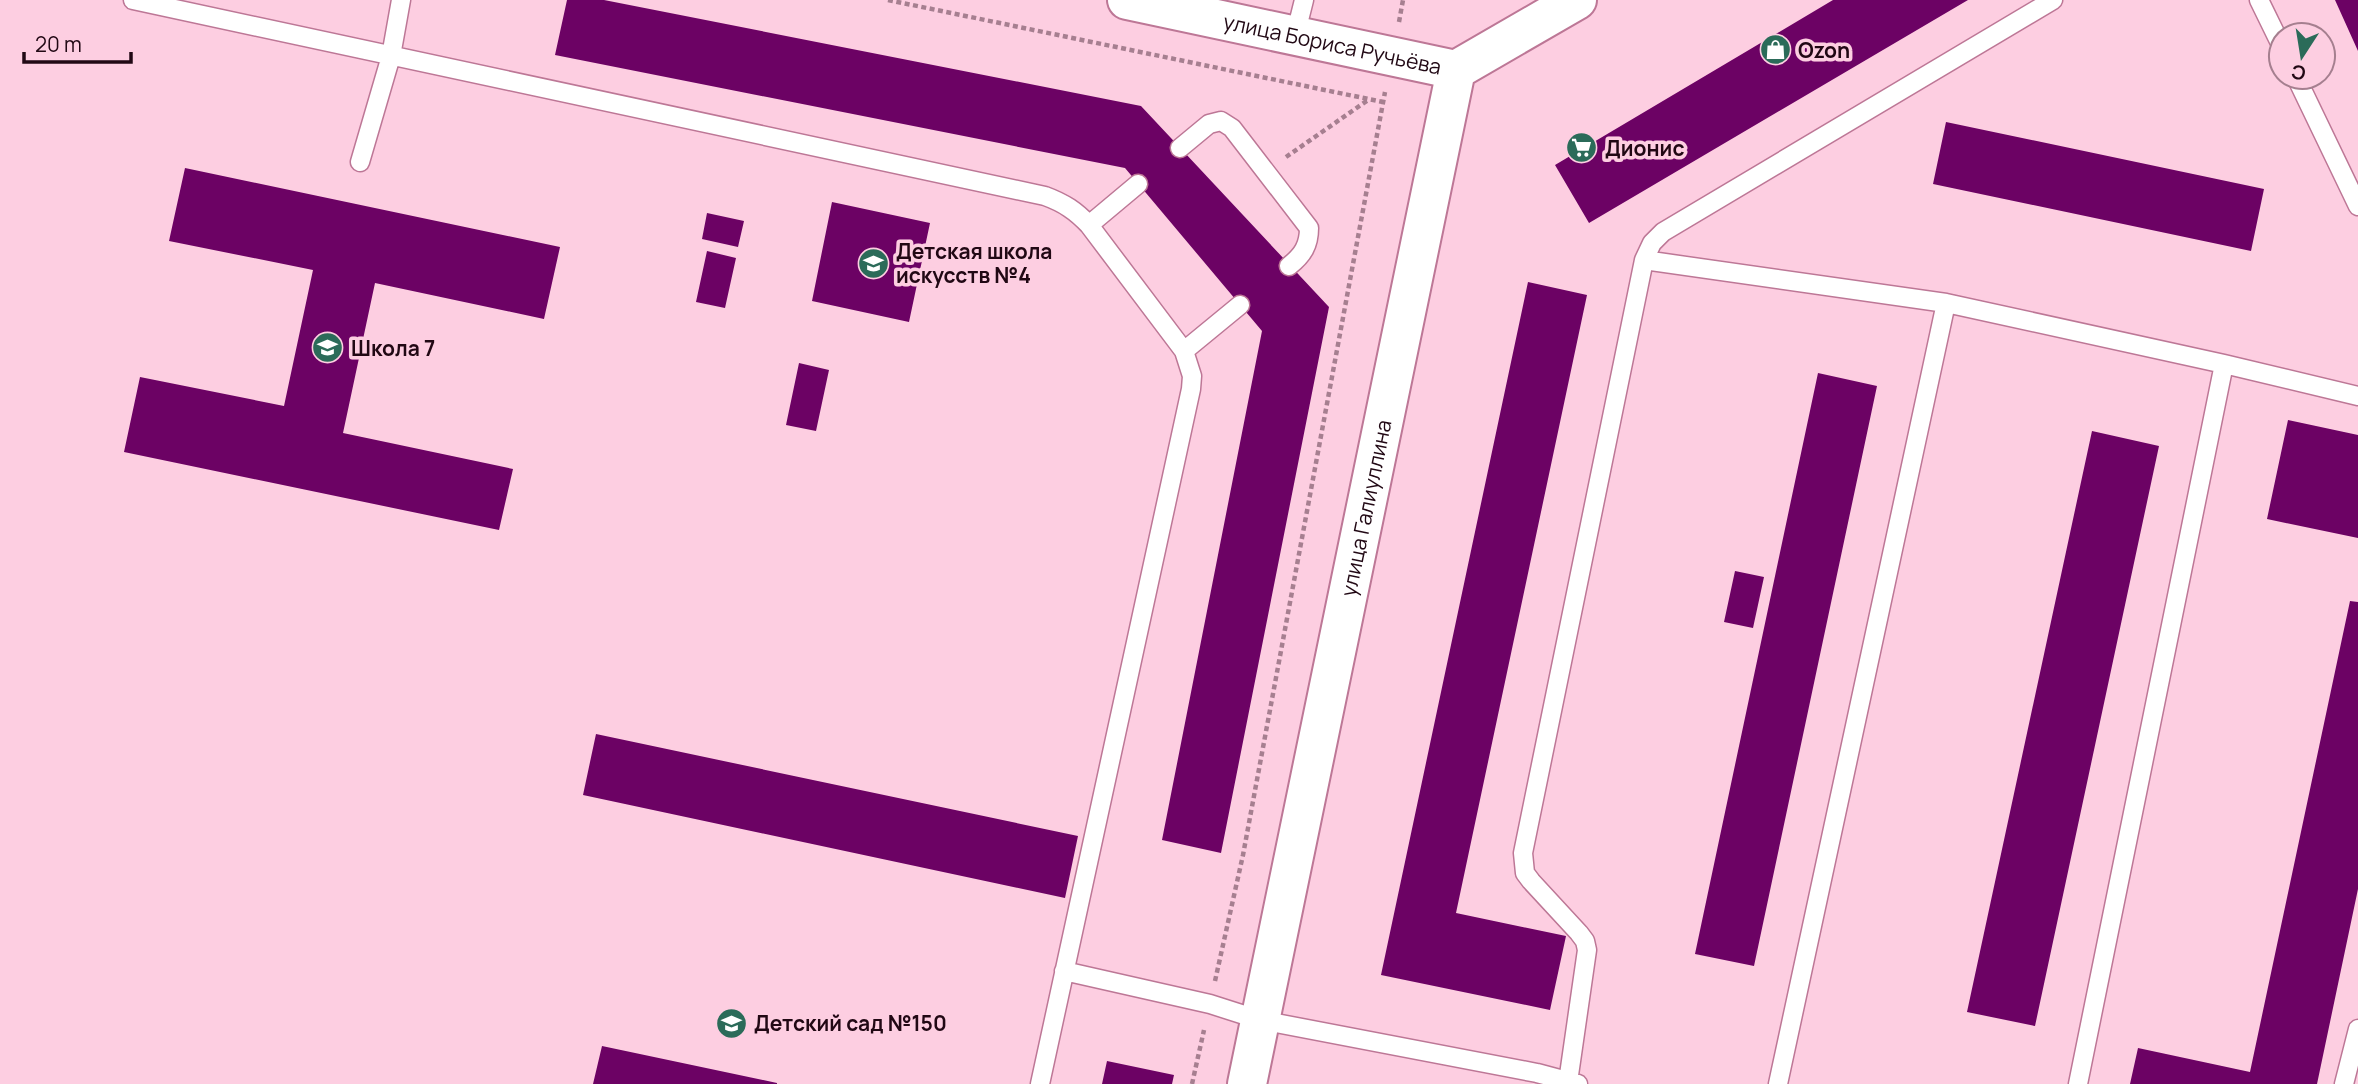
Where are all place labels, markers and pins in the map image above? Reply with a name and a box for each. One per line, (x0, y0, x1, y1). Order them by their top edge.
shop icon: Ozon (1758, 33, 1792, 67)
place label: Ozon (1798, 36, 1850, 64)
supermarket icon: Дионис (1565, 131, 1599, 165)
place label: Дионис (1605, 134, 1684, 162)
place label: Детская школа искусств №4 (896, 237, 1052, 289)
school or university icon: Детская школа искусств №4 (856, 246, 890, 280)
school or university icon: Школа 7 (311, 331, 345, 365)
place label: Школа 7 (351, 334, 435, 362)
school or university icon: Детский сад №150 (714, 1006, 748, 1040)
place label: Детский сад №150 (754, 1009, 947, 1037)

